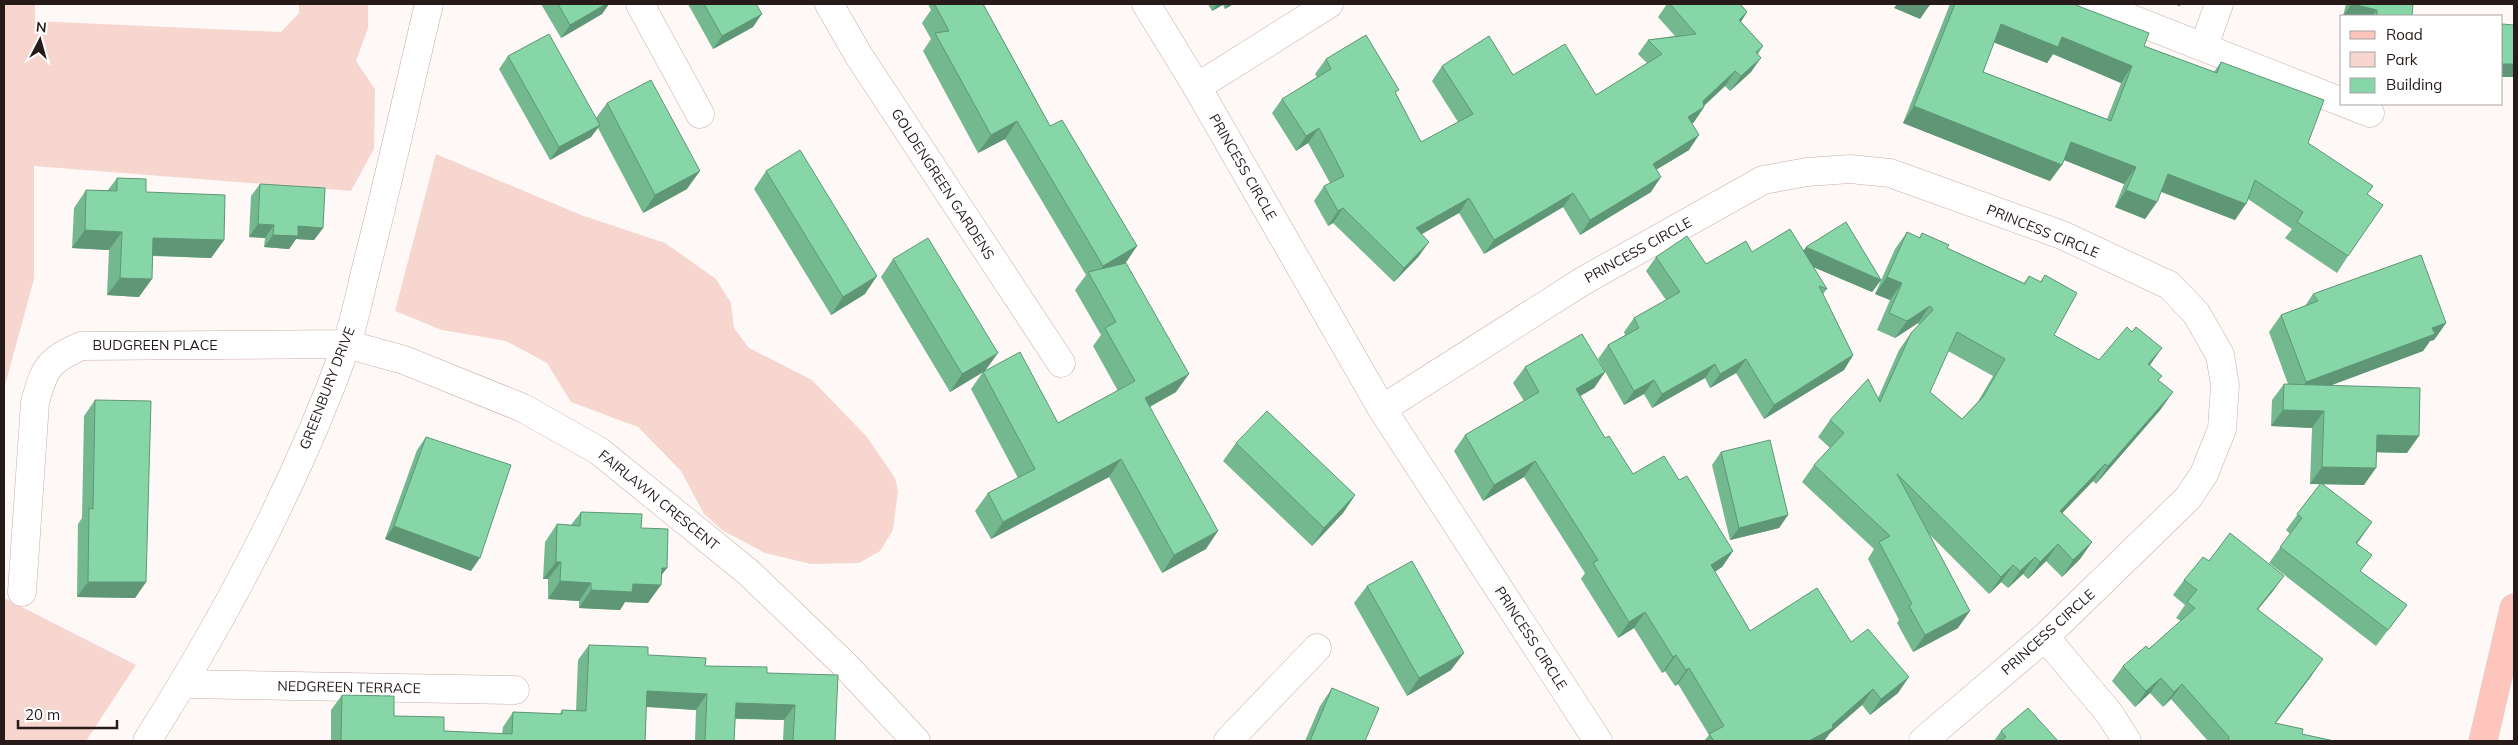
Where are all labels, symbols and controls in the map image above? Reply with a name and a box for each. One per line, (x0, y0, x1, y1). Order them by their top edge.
north arrow (15, 15, 65, 65)
legend (2340, 15, 2503, 105)
text: N (35, 18, 48, 37)
text: Road (2386, 25, 2423, 44)
text: Park (2386, 50, 2418, 69)
text: Building (2386, 75, 2442, 94)
street label: GOLDENGREEN GARDENS (887, 105, 999, 263)
street label: PRINCESS CIRCLE (1205, 111, 1281, 223)
street label: PRINCESS CIRCLE (1984, 200, 2102, 262)
street label: PRINCESS CIRCLE (1581, 213, 1695, 287)
street label: GREENBURY DRIVE (295, 324, 359, 452)
street label: BUDGREEN PLACE (92, 336, 218, 354)
street label: FAIRLAWN CRESCENT (595, 446, 723, 555)
street label: PRINCESS CIRCLE (1491, 583, 1571, 693)
street label: PRINCESS CIRCLE (1997, 585, 2099, 679)
street label: NEDGREEN TERRACE (277, 677, 421, 697)
scale bar (18, 698, 116, 730)
text: 20 m (25, 705, 60, 724)

